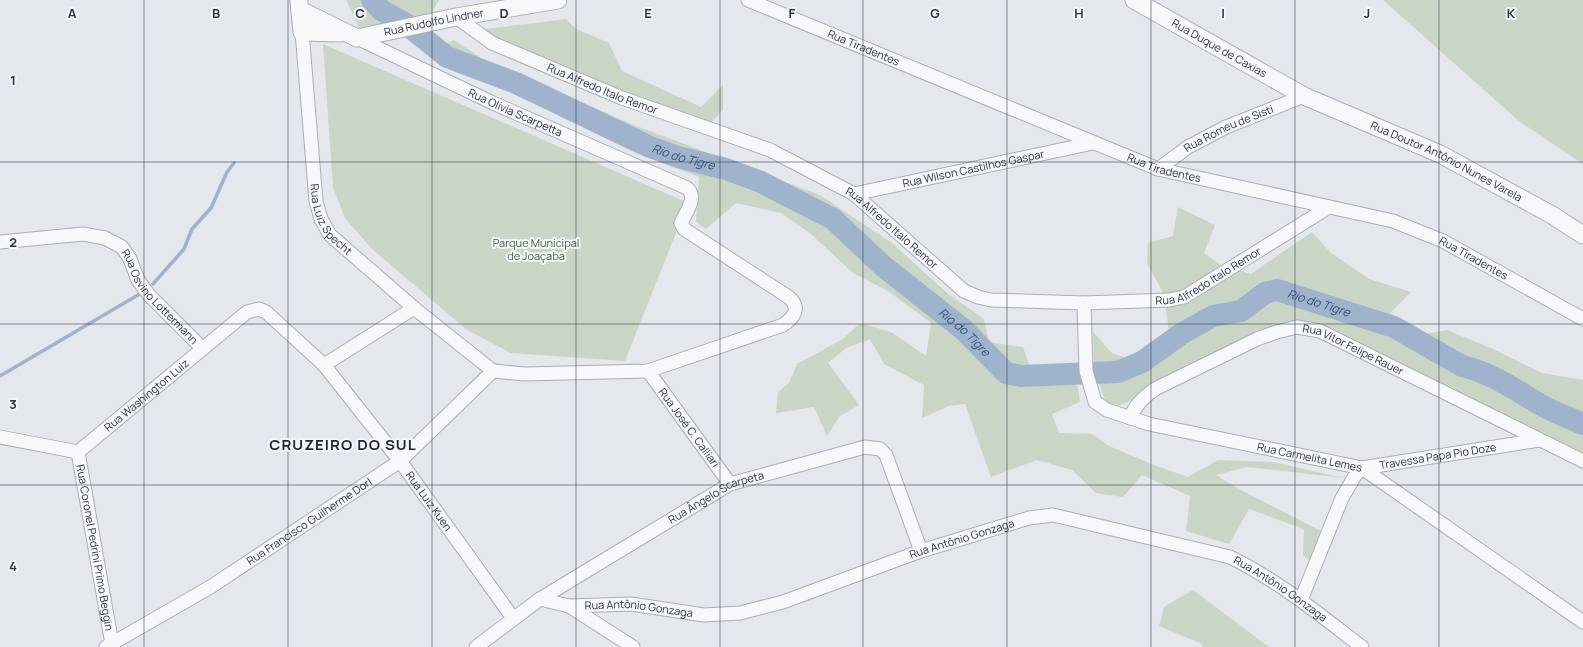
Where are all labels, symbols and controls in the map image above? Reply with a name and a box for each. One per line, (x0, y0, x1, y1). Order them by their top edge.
text: A (68, 4, 77, 22)
text: B (212, 4, 220, 22)
text: C (355, 4, 365, 22)
street label: Rua Rudolfo Lindner (382, 4, 485, 39)
text: D (499, 4, 509, 22)
text: E (644, 4, 652, 22)
text: F (789, 4, 796, 22)
text: G (930, 4, 940, 22)
text: H (1074, 4, 1084, 22)
text: I (1221, 4, 1225, 22)
text: J (1364, 4, 1370, 22)
text: K (1507, 4, 1516, 22)
street label: Rua Duque de Caxias (1169, 15, 1270, 81)
street label: Rua Tiradentes (825, 26, 902, 69)
street label: Rua Alfredo Italo Remor (545, 59, 660, 117)
text: 1 (10, 71, 16, 89)
street label: Rua Olívia Scarpetta (466, 84, 565, 140)
street label: Rua Romeu de Sisti (1180, 101, 1275, 155)
street label: Rua Doutor Antônio Nunes Varela (1368, 117, 1525, 204)
water label: Rio do Tigre (650, 139, 718, 174)
street label: Rua Wilson Castilhos Gaspar (901, 146, 1046, 190)
street label: Rua Tiradentes (1125, 149, 1203, 185)
street label: Rua Luiz Specht (308, 183, 356, 258)
street label: Rua Alfredo Italo Remor (843, 183, 942, 272)
street label: Rua Tiradentes (1437, 232, 1511, 283)
text: 2 (9, 233, 17, 251)
park label: Parque Municipal de Joaçaba (493, 235, 579, 263)
street label: Rua Alfredo Italo Remor (1155, 243, 1264, 307)
street label: Rua Osvino Lottermann (118, 246, 202, 347)
water label: Rio do Tigre (1285, 285, 1353, 321)
water label: Rio do Tigre (935, 304, 995, 361)
street label: Rua Vitor Felipe Rauer (1302, 320, 1406, 378)
street label: Rua Washington Luiz (101, 355, 192, 434)
street label: Rua José C. Calliari (656, 385, 723, 470)
text: 3 (9, 395, 17, 413)
district label: CRUZEIRO DO SUL (269, 434, 417, 455)
street label: Rua Carmelita Lemes (1256, 439, 1364, 475)
street label: Travessa Papa Pio Doze (1378, 439, 1498, 472)
street label: Rua Coronel Pedrini Primo Beggin (73, 463, 117, 632)
street label: Rua Ângelo Scarpeta (665, 467, 766, 527)
street label: Rua Luiz Kuen (403, 468, 456, 534)
street label: Rua Francisco Guilherme Dorl (243, 474, 374, 568)
street label: Rua Antônio Gonzaga (907, 515, 1016, 562)
street label: Rua Antônio Gonzaga (1231, 552, 1331, 625)
text: 4 (9, 557, 17, 575)
street label: Rua Antônio Gonzaga (584, 596, 694, 620)

